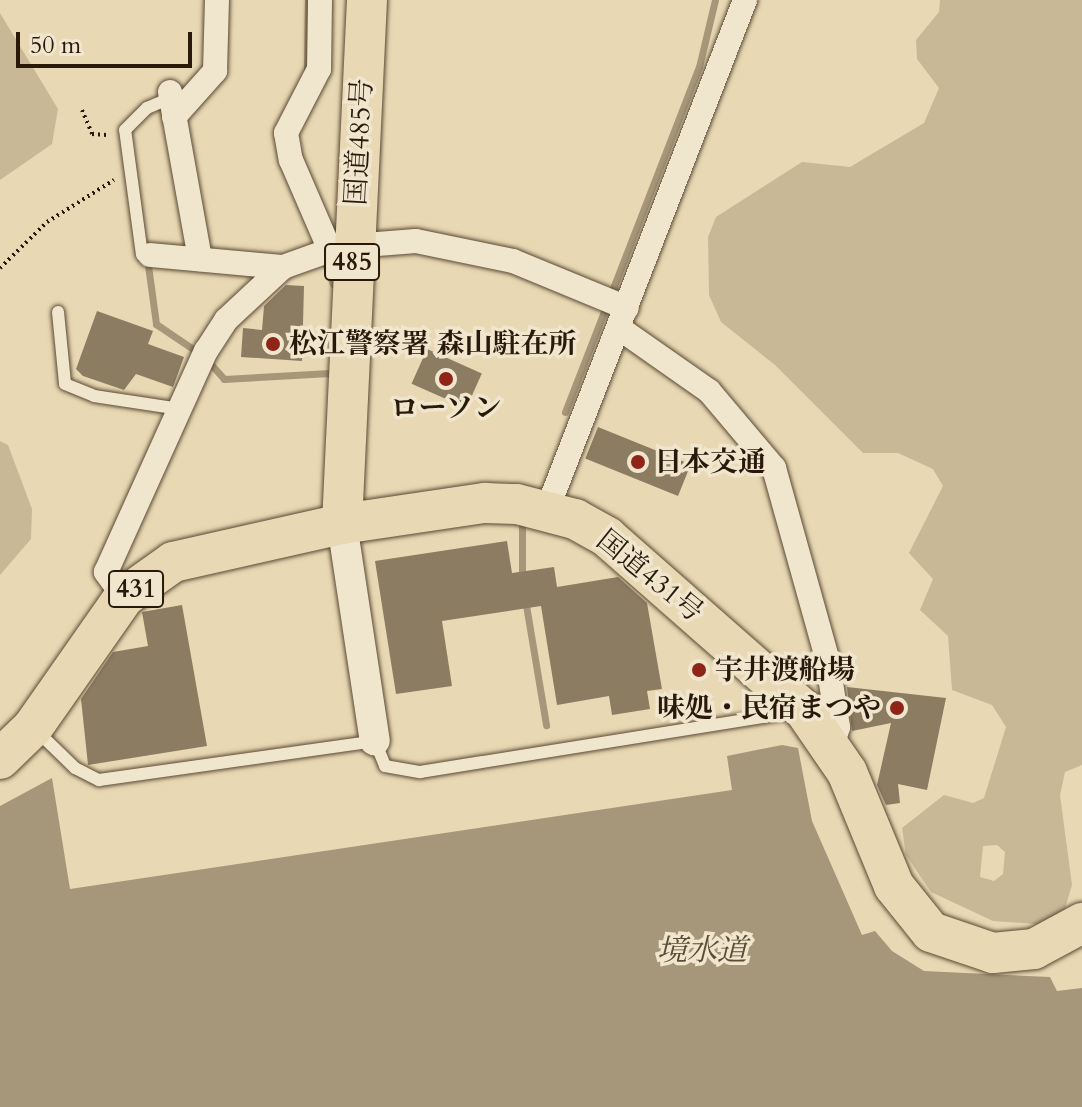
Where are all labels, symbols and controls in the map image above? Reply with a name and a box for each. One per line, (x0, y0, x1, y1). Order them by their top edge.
scale bar (20, 16, 196, 66)
text: 50 m (30, 29, 81, 62)
street label: 国道485号 (339, 78, 379, 206)
road number: 485 (324, 240, 380, 284)
place label: 松江警察署 森山駐在所 (289, 327, 577, 361)
marker: 松江警察署 森山駐在所 (264, 335, 282, 353)
marker: ローソン (437, 370, 455, 388)
place label: ローソン (390, 391, 502, 425)
place label: 日本交通 (654, 445, 766, 479)
marker: 日本交通 (629, 453, 647, 471)
street label: 国道431号 (590, 523, 710, 629)
road number: 431 (108, 567, 164, 611)
place label: 宇井渡船場 (715, 653, 855, 687)
marker: 宇井渡船場 (690, 661, 708, 679)
place label: 味処・民宿まつや (657, 691, 881, 725)
marker: 味処・民宿まつや (888, 699, 906, 717)
water label: 境水道 (657, 933, 747, 969)

